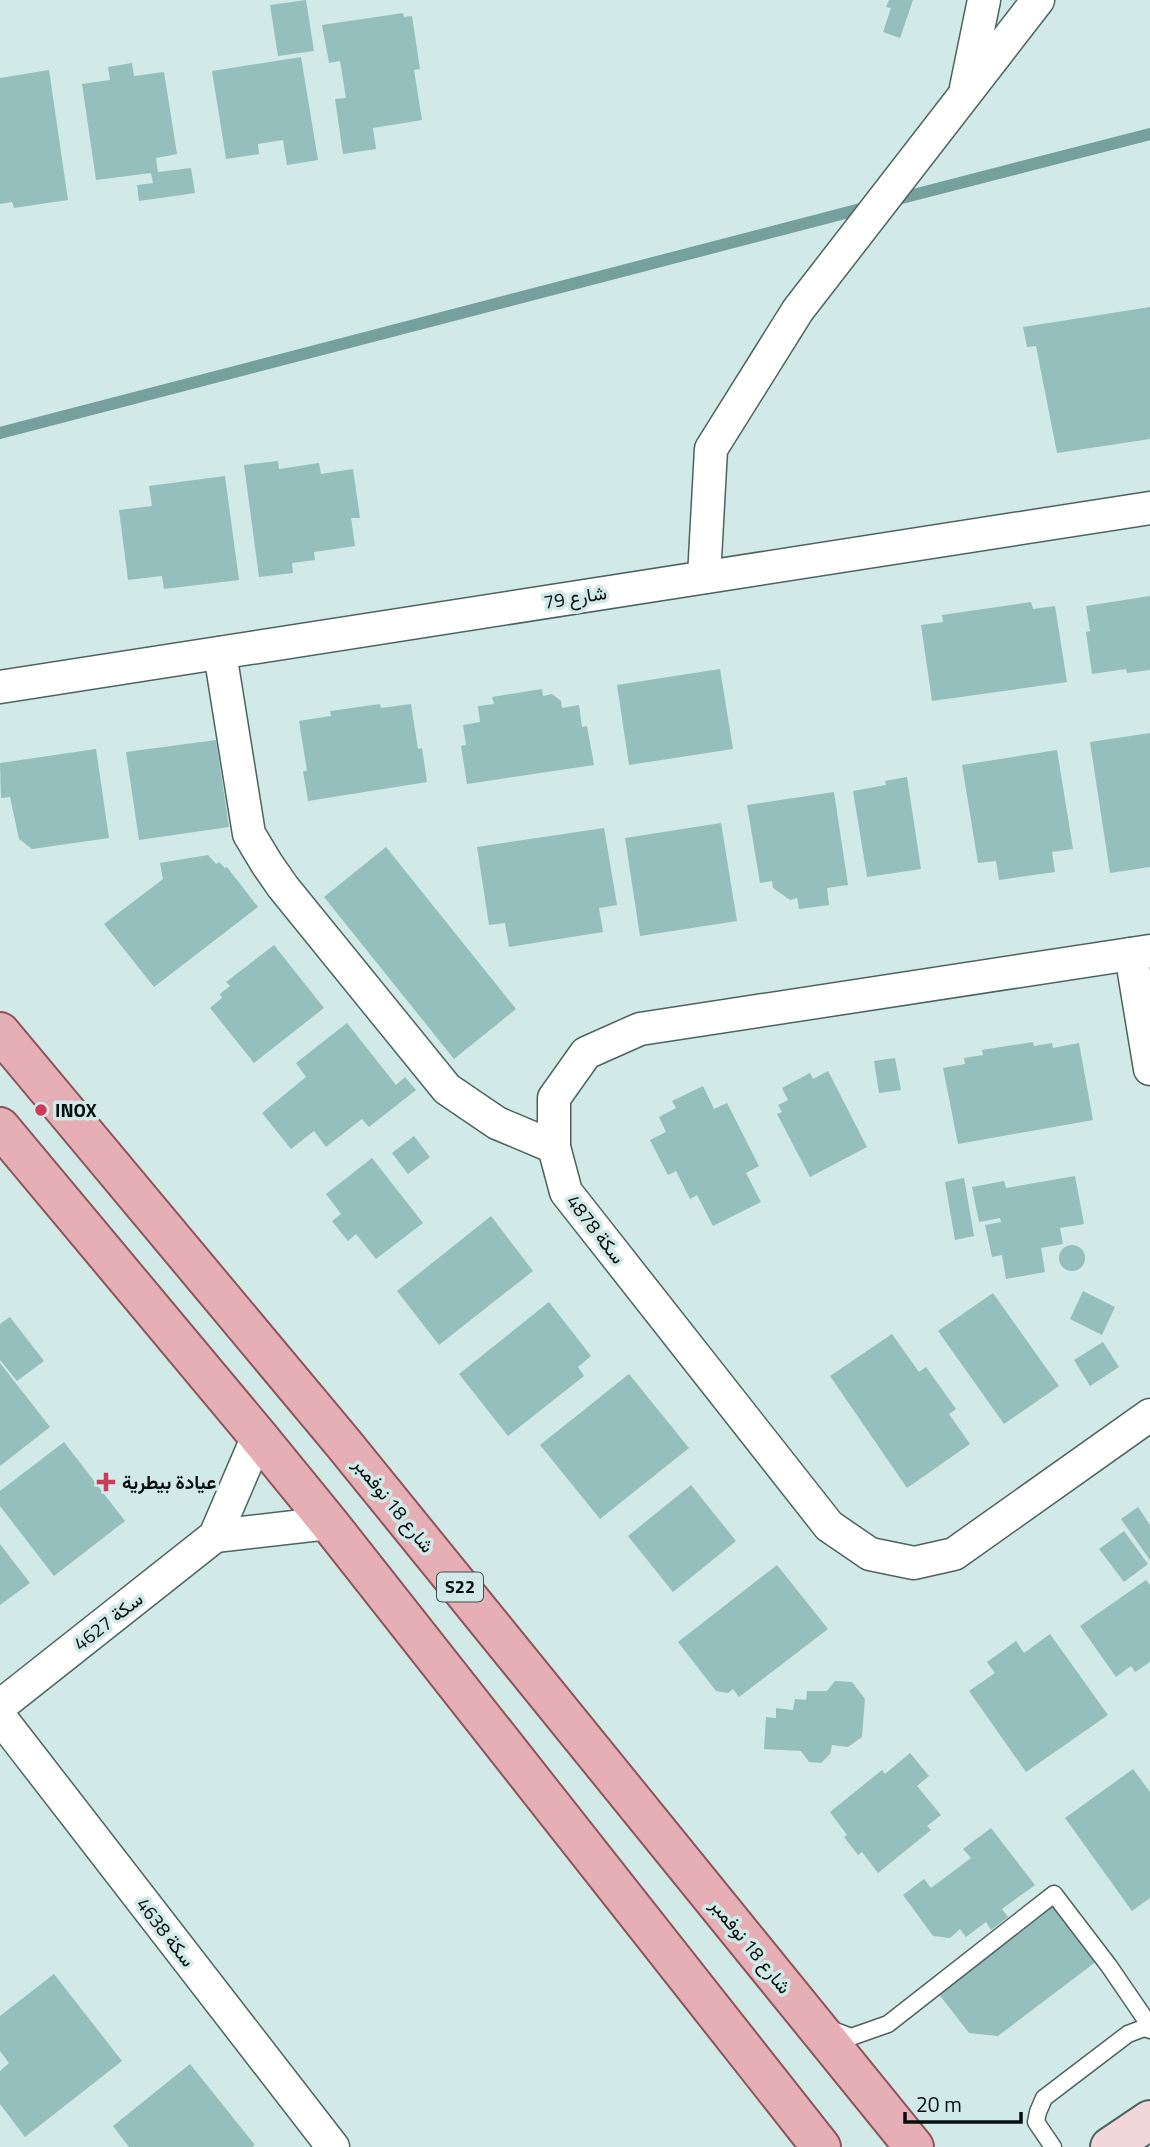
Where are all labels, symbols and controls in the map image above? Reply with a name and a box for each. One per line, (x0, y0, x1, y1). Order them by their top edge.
street label: 79 شارع (541, 577, 609, 616)
place label: INOX (55, 1095, 97, 1124)
marker: INOX (33, 1102, 49, 1118)
street label: سكة 4878 (560, 1188, 633, 1270)
street label: شارع 18 نوفمبر (346, 1450, 442, 1559)
place label: عيادة بيطرية (122, 1467, 216, 1496)
marker: عيادة بيطرية (96, 1472, 116, 1492)
road number: S22 (437, 1572, 483, 1602)
street label: سكة 4627 (67, 1584, 149, 1657)
street label: سكة 4638 (130, 1891, 203, 1973)
street label: شارع 18 نوفمبر (703, 1891, 799, 2000)
scale bar (905, 2080, 1020, 2124)
text: 20 m (916, 2088, 962, 2120)

